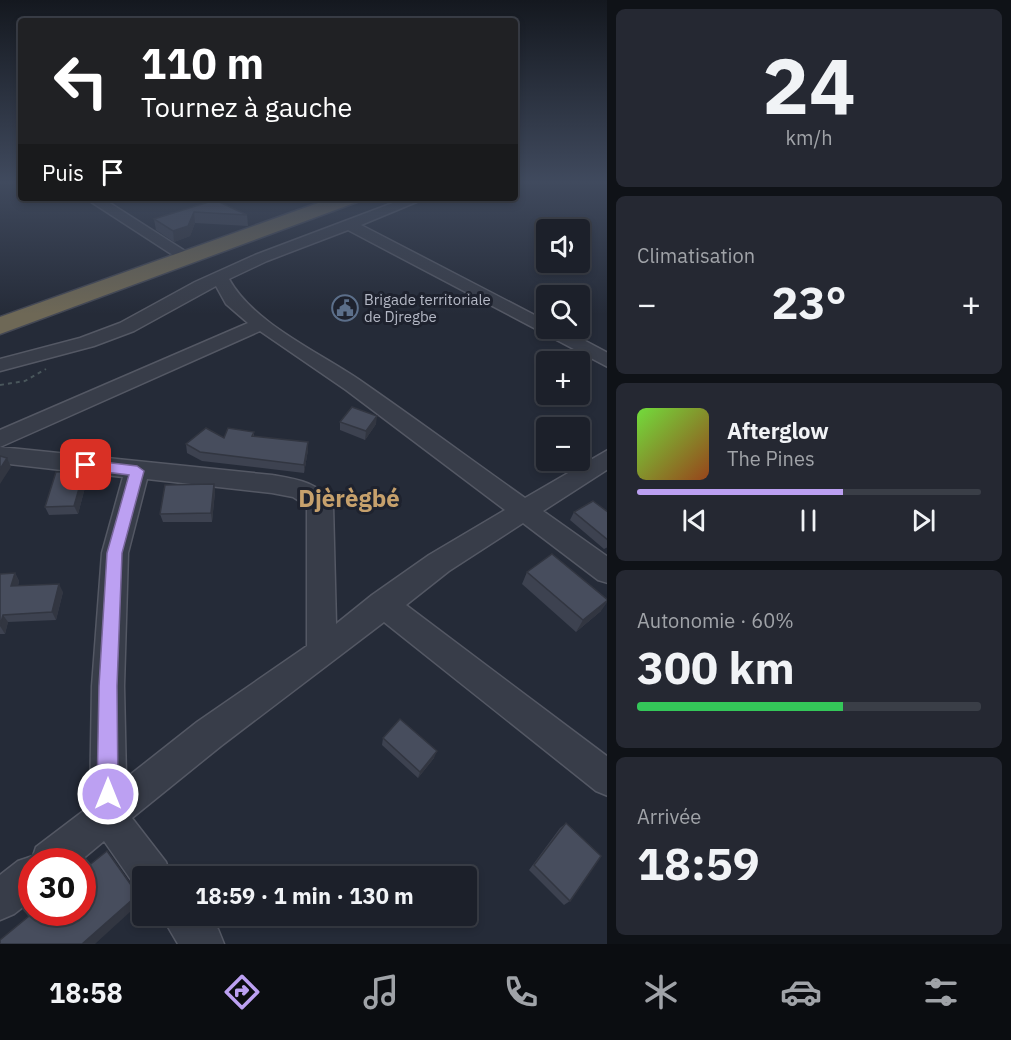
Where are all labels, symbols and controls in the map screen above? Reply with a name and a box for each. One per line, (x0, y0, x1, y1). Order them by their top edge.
text: 24 (762, 34, 856, 135)
text: 110 m (141, 36, 264, 91)
icon: left (42, 42, 120, 120)
text: Tournez à gauche (141, 89, 352, 124)
text: km/h (785, 124, 833, 151)
icon: arrive (96, 156, 129, 189)
text: Puis (42, 158, 84, 187)
map controls (536, 219, 590, 471)
button: sound (536, 219, 590, 273)
text: Climatisation (637, 242, 755, 269)
text: 23° (771, 273, 847, 331)
text: − (637, 282, 657, 325)
text: + (961, 282, 981, 325)
button: search (536, 285, 590, 339)
place label: Brigade territoriale de Djregbe (364, 290, 491, 326)
public building icon: Brigade territoriale de Djregbe (330, 293, 360, 323)
button: + (536, 351, 590, 405)
text: Afterglow (727, 416, 829, 445)
button: − (536, 417, 590, 471)
pin (60, 439, 111, 490)
text: The Pines (727, 445, 815, 472)
icon: arrive (69, 448, 102, 481)
district label: Djèrègbé (298, 482, 400, 514)
icon: previous (678, 504, 711, 537)
icon: pause (792, 504, 825, 537)
icon: next (907, 504, 940, 537)
text: Autonomie · 60% (637, 607, 794, 634)
text: 300 km (637, 638, 795, 696)
position arrow (76, 762, 140, 826)
text: Arrivée (637, 803, 701, 830)
text: 18:59 (637, 834, 760, 892)
speed limit sign: 30 (18, 848, 96, 926)
text: 18:59 · 1 min · 130 m (195, 881, 414, 910)
icon: directions (221, 971, 263, 1013)
icon: music (360, 971, 402, 1013)
icon: phone (500, 971, 542, 1013)
icon: climate (640, 971, 682, 1013)
icon: car (780, 971, 822, 1013)
icon: filters (920, 971, 962, 1013)
text: 18:58 (49, 975, 123, 1010)

